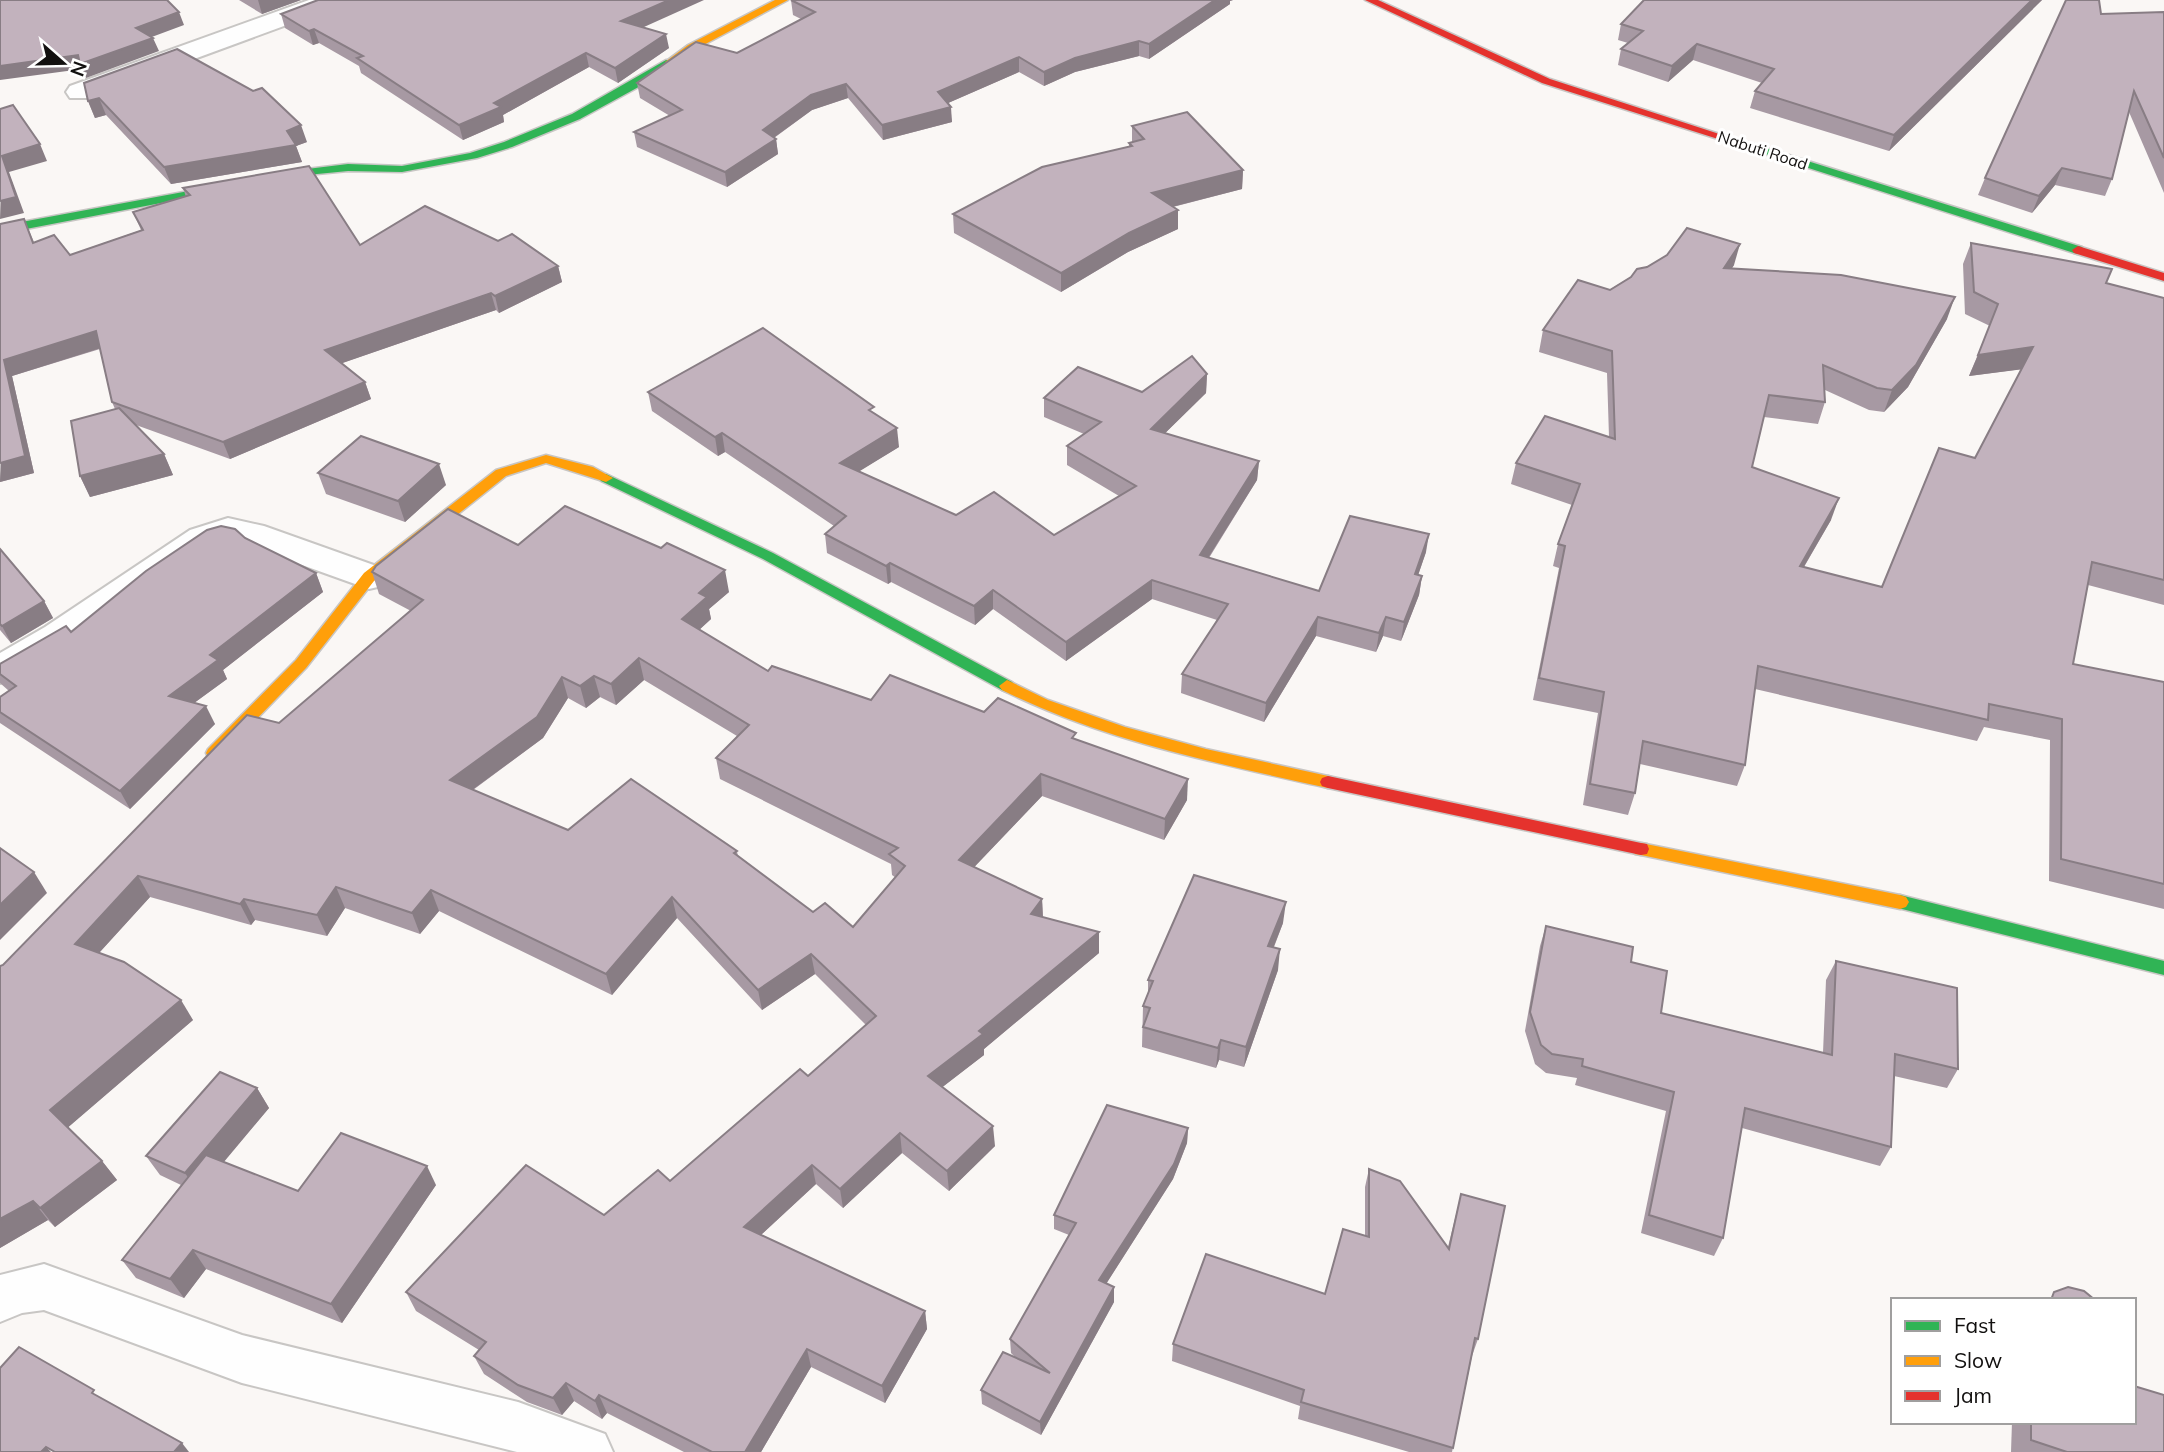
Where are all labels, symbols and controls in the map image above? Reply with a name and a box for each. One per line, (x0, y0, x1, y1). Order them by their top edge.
north arrow (28, 28, 98, 98)
text: N (65, 58, 93, 80)
street label: Nabuti Road (1716, 126, 1810, 174)
legend (1891, 1298, 2136, 1424)
text: Fast (1954, 1312, 1996, 1338)
text: Slow (1954, 1347, 2002, 1373)
text: Jam (1954, 1382, 1992, 1408)

